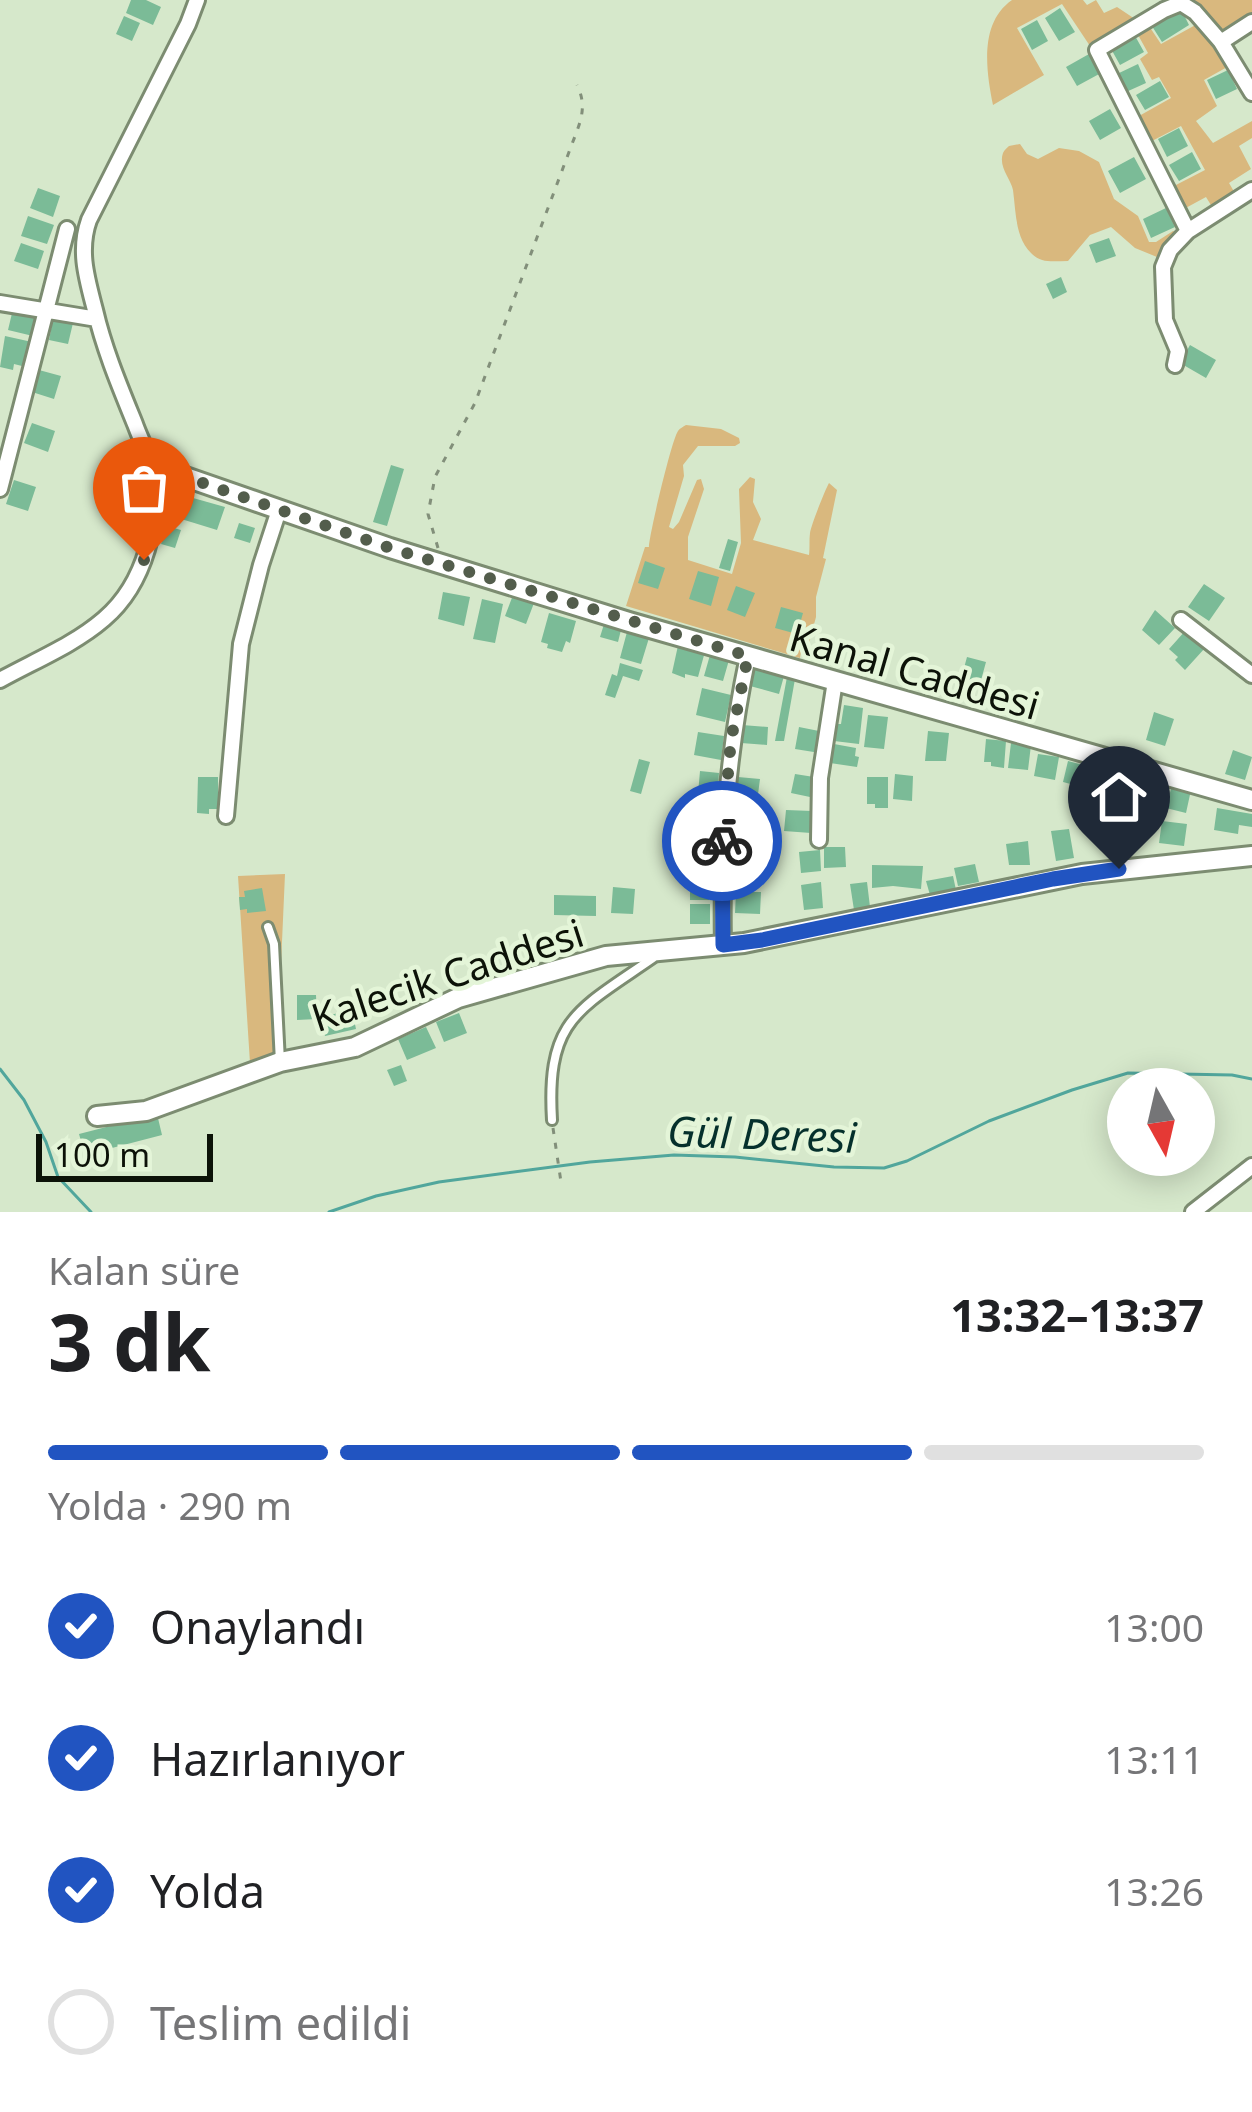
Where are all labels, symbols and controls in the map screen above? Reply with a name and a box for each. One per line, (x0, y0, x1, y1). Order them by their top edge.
pin (93, 437, 195, 560)
icon: bag (111, 455, 177, 521)
street label: Kanal Caddesi (784, 609, 1046, 731)
pin (1068, 746, 1170, 869)
icon: home (1086, 764, 1152, 830)
courier (662, 781, 782, 901)
icon: bike (689, 808, 755, 874)
street label: Kalecik Caddesi (304, 905, 590, 1043)
north arrow (1107, 1068, 1215, 1176)
map controls (1107, 1068, 1215, 1176)
water label: Gül Deresi (666, 1101, 859, 1165)
scale bar (36, 1128, 213, 1181)
text: 100 m (54, 1132, 150, 1177)
text: Kalan süre (48, 1243, 240, 1296)
text: 13:32–13:37 (950, 1284, 1204, 1345)
text: 3 dk (48, 1288, 211, 1394)
text: Yolda · 290 m (48, 1478, 292, 1531)
icon: check (48, 1593, 114, 1659)
text: Onaylandı (150, 1596, 365, 1657)
text: 13:00 (1104, 1600, 1204, 1653)
icon: check (48, 1725, 114, 1791)
text: Hazırlanıyor (150, 1728, 405, 1789)
text: 13:11 (1104, 1732, 1204, 1785)
icon: check (48, 1857, 114, 1923)
text: Yolda (150, 1860, 265, 1921)
text: 13:26 (1104, 1864, 1204, 1917)
text: Teslim edildi (150, 1992, 411, 2053)

